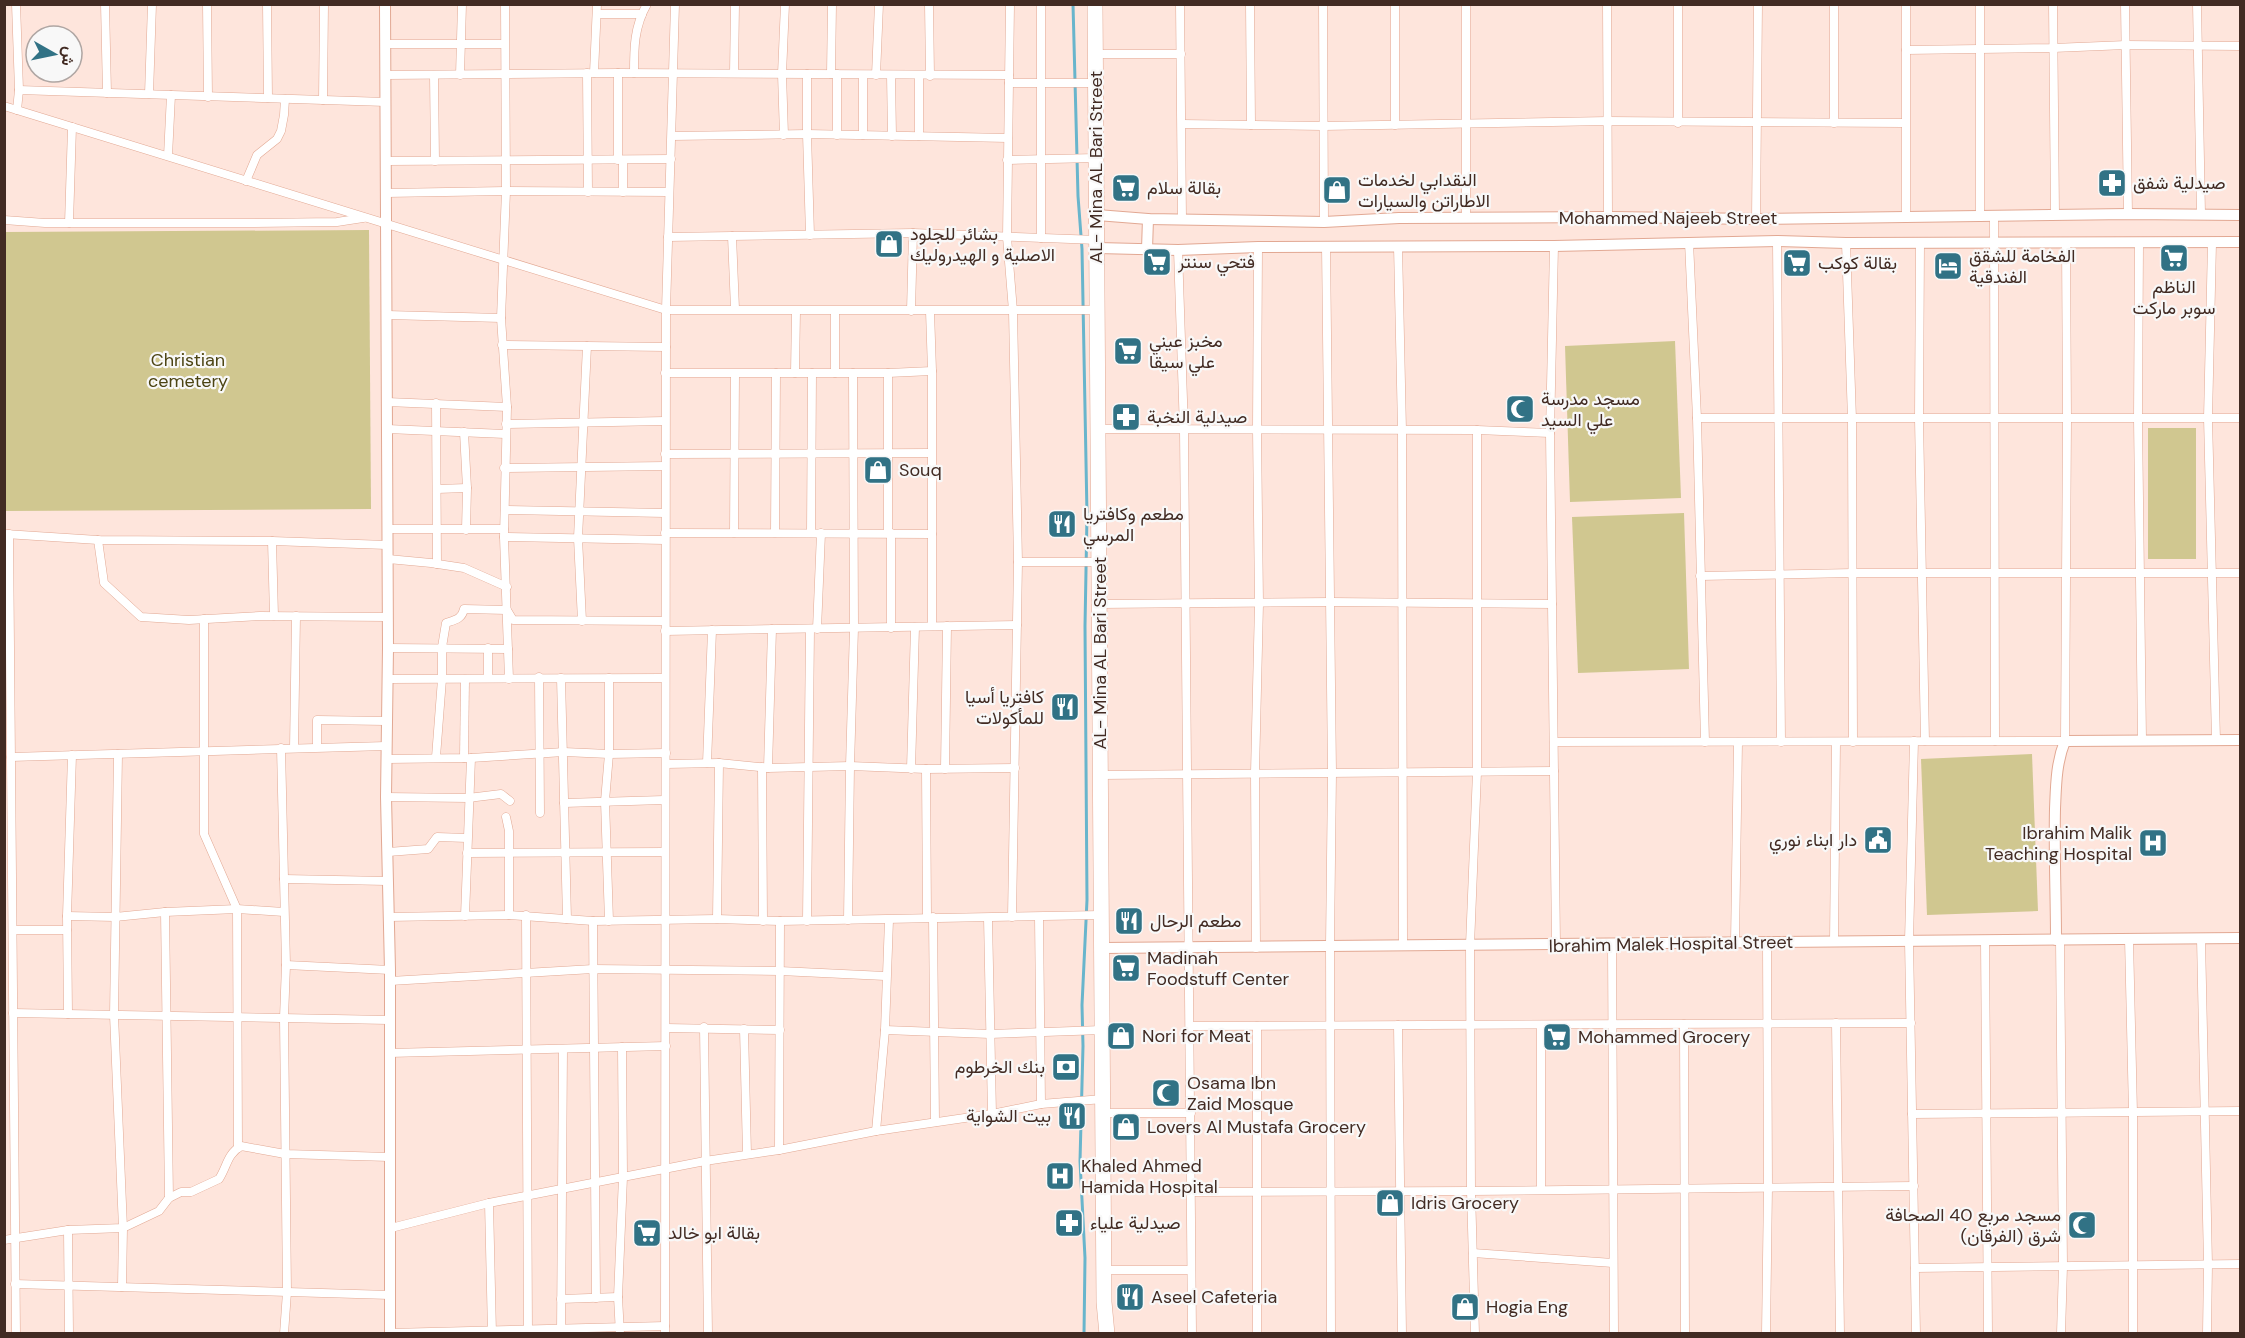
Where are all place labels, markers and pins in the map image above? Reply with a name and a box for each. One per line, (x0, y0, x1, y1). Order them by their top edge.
pharmacy icon: صيدلية شفق (2096, 167, 2128, 199)
place label: النقدابي لخدمات الاطاراتن والسيارات (1358, 168, 1490, 213)
place label: صيدلية شفق (2133, 171, 2226, 195)
supermarket icon: بقالة سلام (1110, 172, 1142, 204)
shop icon: النقدابي لخدمات الاطاراتن والسيارات (1321, 174, 1353, 206)
place label: بقالة سلام (1147, 176, 1221, 200)
place label: بشائر للجلود الاصلية و الهيدروليك (910, 222, 1055, 267)
shop icon: بشائر للجلود الاصلية و الهيدروليك (873, 228, 905, 260)
supermarket icon: الناظم سوبر ماركت (2158, 242, 2190, 274)
place label: الفخامة للشقق الفندقية (1969, 244, 2075, 289)
supermarket icon: فتحي سنتر (1141, 246, 1173, 278)
supermarket icon: بقالة كوكب (1781, 247, 1813, 279)
place label: فتحي سنتر (1177, 250, 1255, 277)
hotel icon: الفخامة للشقق الفندقية (1932, 250, 1964, 282)
place label: بقالة كوكب (1818, 251, 1897, 275)
place label: الناظم سوبر ماركت (2133, 275, 2215, 320)
place label: مخبز عيني علي سيقا (1149, 329, 1223, 377)
supermarket icon: مخبز عيني علي سيقا (1112, 335, 1144, 367)
place label: مسجد مدرسة علي السيد (1541, 387, 1640, 435)
mosque icon: مسجد مدرسة علي السيد (1504, 393, 1536, 425)
pharmacy icon: صيدلية النخبة (1110, 401, 1142, 433)
place label: صيدلية النخبة (1147, 405, 1247, 429)
shop icon: Souq (862, 454, 894, 486)
place label: Souq (899, 458, 942, 482)
place label: مطعم وكافتريا المرسي (1083, 502, 1184, 550)
restaurant icon: مطعم وكافتريا المرسي (1046, 508, 1078, 540)
place label: كافتريا أسيا للمأكولات (965, 685, 1044, 730)
restaurant icon: كافتريا أسيا للمأكولات (1049, 691, 1081, 723)
place label: Ibrahim Malik Teaching Hospital (1985, 821, 2132, 866)
public building icon: دار ابناء نوري (1862, 824, 1894, 856)
hospital icon: Ibrahim Malik Teaching Hospital (2137, 827, 2169, 859)
place label: دار ابناء نوري (1769, 828, 1857, 855)
restaurant icon: مطعم الرحال (1113, 905, 1145, 937)
place label: مطعم الرحال (1150, 909, 1241, 933)
place label: Madinah Foodstuff Center (1147, 946, 1289, 991)
supermarket icon: Madinah Foodstuff Center (1110, 952, 1142, 984)
shop icon: Nori for Meat (1105, 1020, 1137, 1052)
supermarket icon: Mohammed Grocery (1541, 1021, 1573, 1053)
place label: Nori for Meat (1142, 1024, 1251, 1048)
place label: Mohammed Grocery (1578, 1025, 1750, 1049)
bank icon: بنك الخرطوم (1050, 1051, 1082, 1083)
place label: بنك الخرطوم (955, 1055, 1045, 1079)
place label: Osama Ibn Zaid Mosque (1187, 1071, 1294, 1116)
mosque icon: Osama Ibn Zaid Mosque (1150, 1077, 1182, 1109)
restaurant icon: بيت الشواية (1056, 1100, 1088, 1132)
place label: بيت الشواية (966, 1104, 1051, 1128)
shop icon: Lovers Al Mustafa Grocery (1110, 1111, 1142, 1143)
place label: Lovers Al Mustafa Grocery (1147, 1115, 1366, 1139)
place label: Khaled Ahmed Hamida Hospital (1081, 1154, 1218, 1199)
hospital icon: Khaled Ahmed Hamida Hospital (1044, 1160, 1076, 1192)
shop icon: Idris Grocery (1374, 1187, 1406, 1219)
place label: Idris Grocery (1411, 1191, 1519, 1215)
place label: مسجد مربع 40 الصحافة شرق (الفرقان) (1885, 1203, 2061, 1248)
pharmacy icon: صيدلية علياء (1053, 1207, 1085, 1239)
mosque icon: مسجد مربع 40 الصحافة شرق (الفرقان) (2066, 1209, 2098, 1241)
place label: صيدلية علياء (1090, 1211, 1181, 1235)
supermarket icon: بقالة ابو خالد (631, 1217, 663, 1249)
place label: بقالة ابو خالد (668, 1221, 760, 1245)
restaurant icon: Aseel Cafeteria (1114, 1281, 1146, 1313)
place label: Aseel Cafeteria (1151, 1285, 1277, 1309)
shop icon: Hogia Eng (1449, 1291, 1481, 1323)
place label: Hogia Eng (1486, 1295, 1568, 1319)

